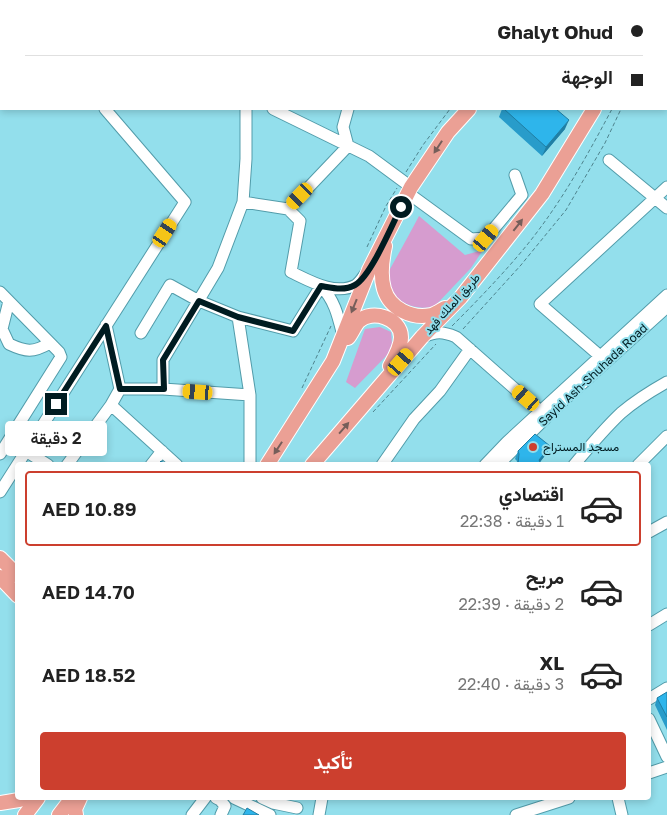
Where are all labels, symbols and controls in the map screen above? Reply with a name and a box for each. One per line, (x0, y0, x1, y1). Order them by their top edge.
text: Ghalyt Ohud (497, 20, 613, 43)
text: الوجهة (561, 65, 613, 88)
one-way arrow (433, 140, 443, 153)
car (284, 180, 315, 212)
route start (390, 196, 412, 218)
car (150, 216, 179, 250)
one-way arrow (513, 219, 524, 232)
car (470, 222, 501, 254)
street label: طريق الملك فهد (420, 270, 484, 338)
one-way arrow (350, 298, 358, 313)
street label: Sayid Ash-Shuhada Road (535, 320, 650, 429)
car (385, 346, 416, 378)
car (509, 382, 542, 414)
car (182, 383, 213, 401)
route end (45, 393, 67, 415)
callout: 2 دقيقة (5, 422, 107, 456)
one-way arrow (338, 422, 349, 434)
text: 2 دقيقة (30, 428, 82, 448)
place label: مسجد المستراح (543, 439, 619, 456)
one-way arrow (273, 441, 283, 455)
marker: مسجد المستراح (527, 441, 539, 453)
text: اقتصادي (499, 482, 564, 505)
icon: car (579, 486, 624, 531)
text: AED 10.89 (42, 497, 137, 520)
text: 1 دقيقة · 22:38 (460, 511, 564, 531)
text: مريح (526, 565, 564, 588)
icon: car (579, 569, 624, 614)
text: AED 14.70 (42, 580, 135, 603)
text: 2 دقيقة · 22:39 (458, 594, 564, 614)
text: XL (539, 651, 564, 674)
icon: car (579, 652, 624, 697)
text: AED 18.52 (42, 663, 135, 686)
text: 3 دقيقة · 22:40 (458, 674, 564, 694)
button: تأكيد (40, 732, 626, 790)

